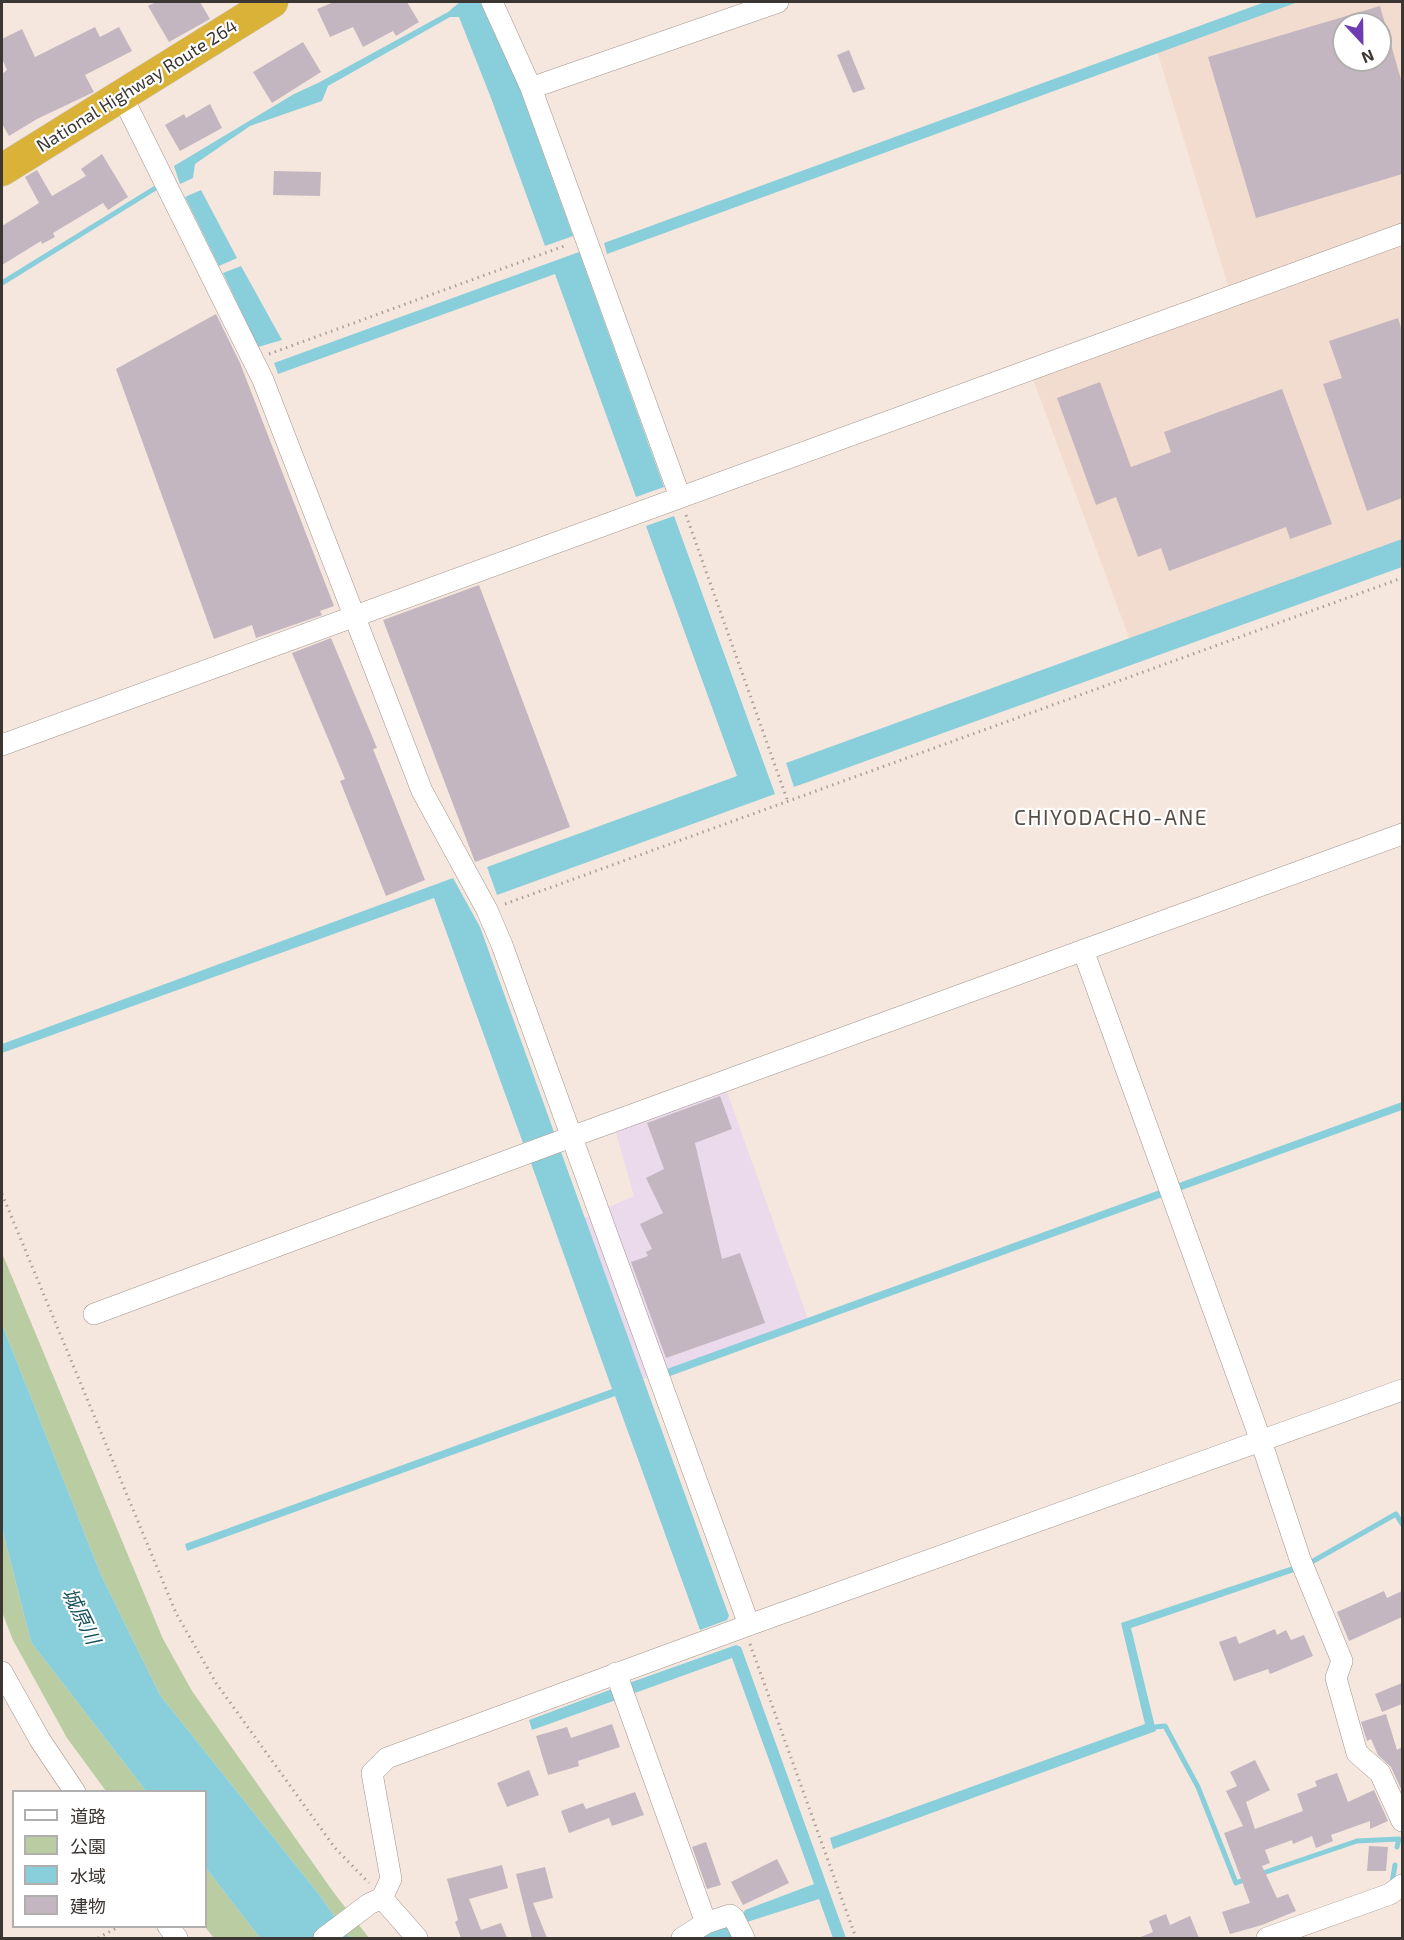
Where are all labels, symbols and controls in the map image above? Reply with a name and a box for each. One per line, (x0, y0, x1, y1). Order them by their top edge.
north arrow (1332, 12, 1392, 72)
street label: National Highway Route 264 (33, 15, 241, 157)
text: N (1359, 46, 1377, 68)
district label: CHIYODACHO-ANE (1014, 805, 1208, 831)
water label: 城原川 (57, 1584, 105, 1648)
legend (12, 1790, 207, 1928)
text: 道路 (70, 1805, 106, 1827)
text: 公園 (70, 1835, 106, 1857)
text: 水域 (70, 1865, 106, 1887)
text: 建物 (70, 1895, 106, 1917)

